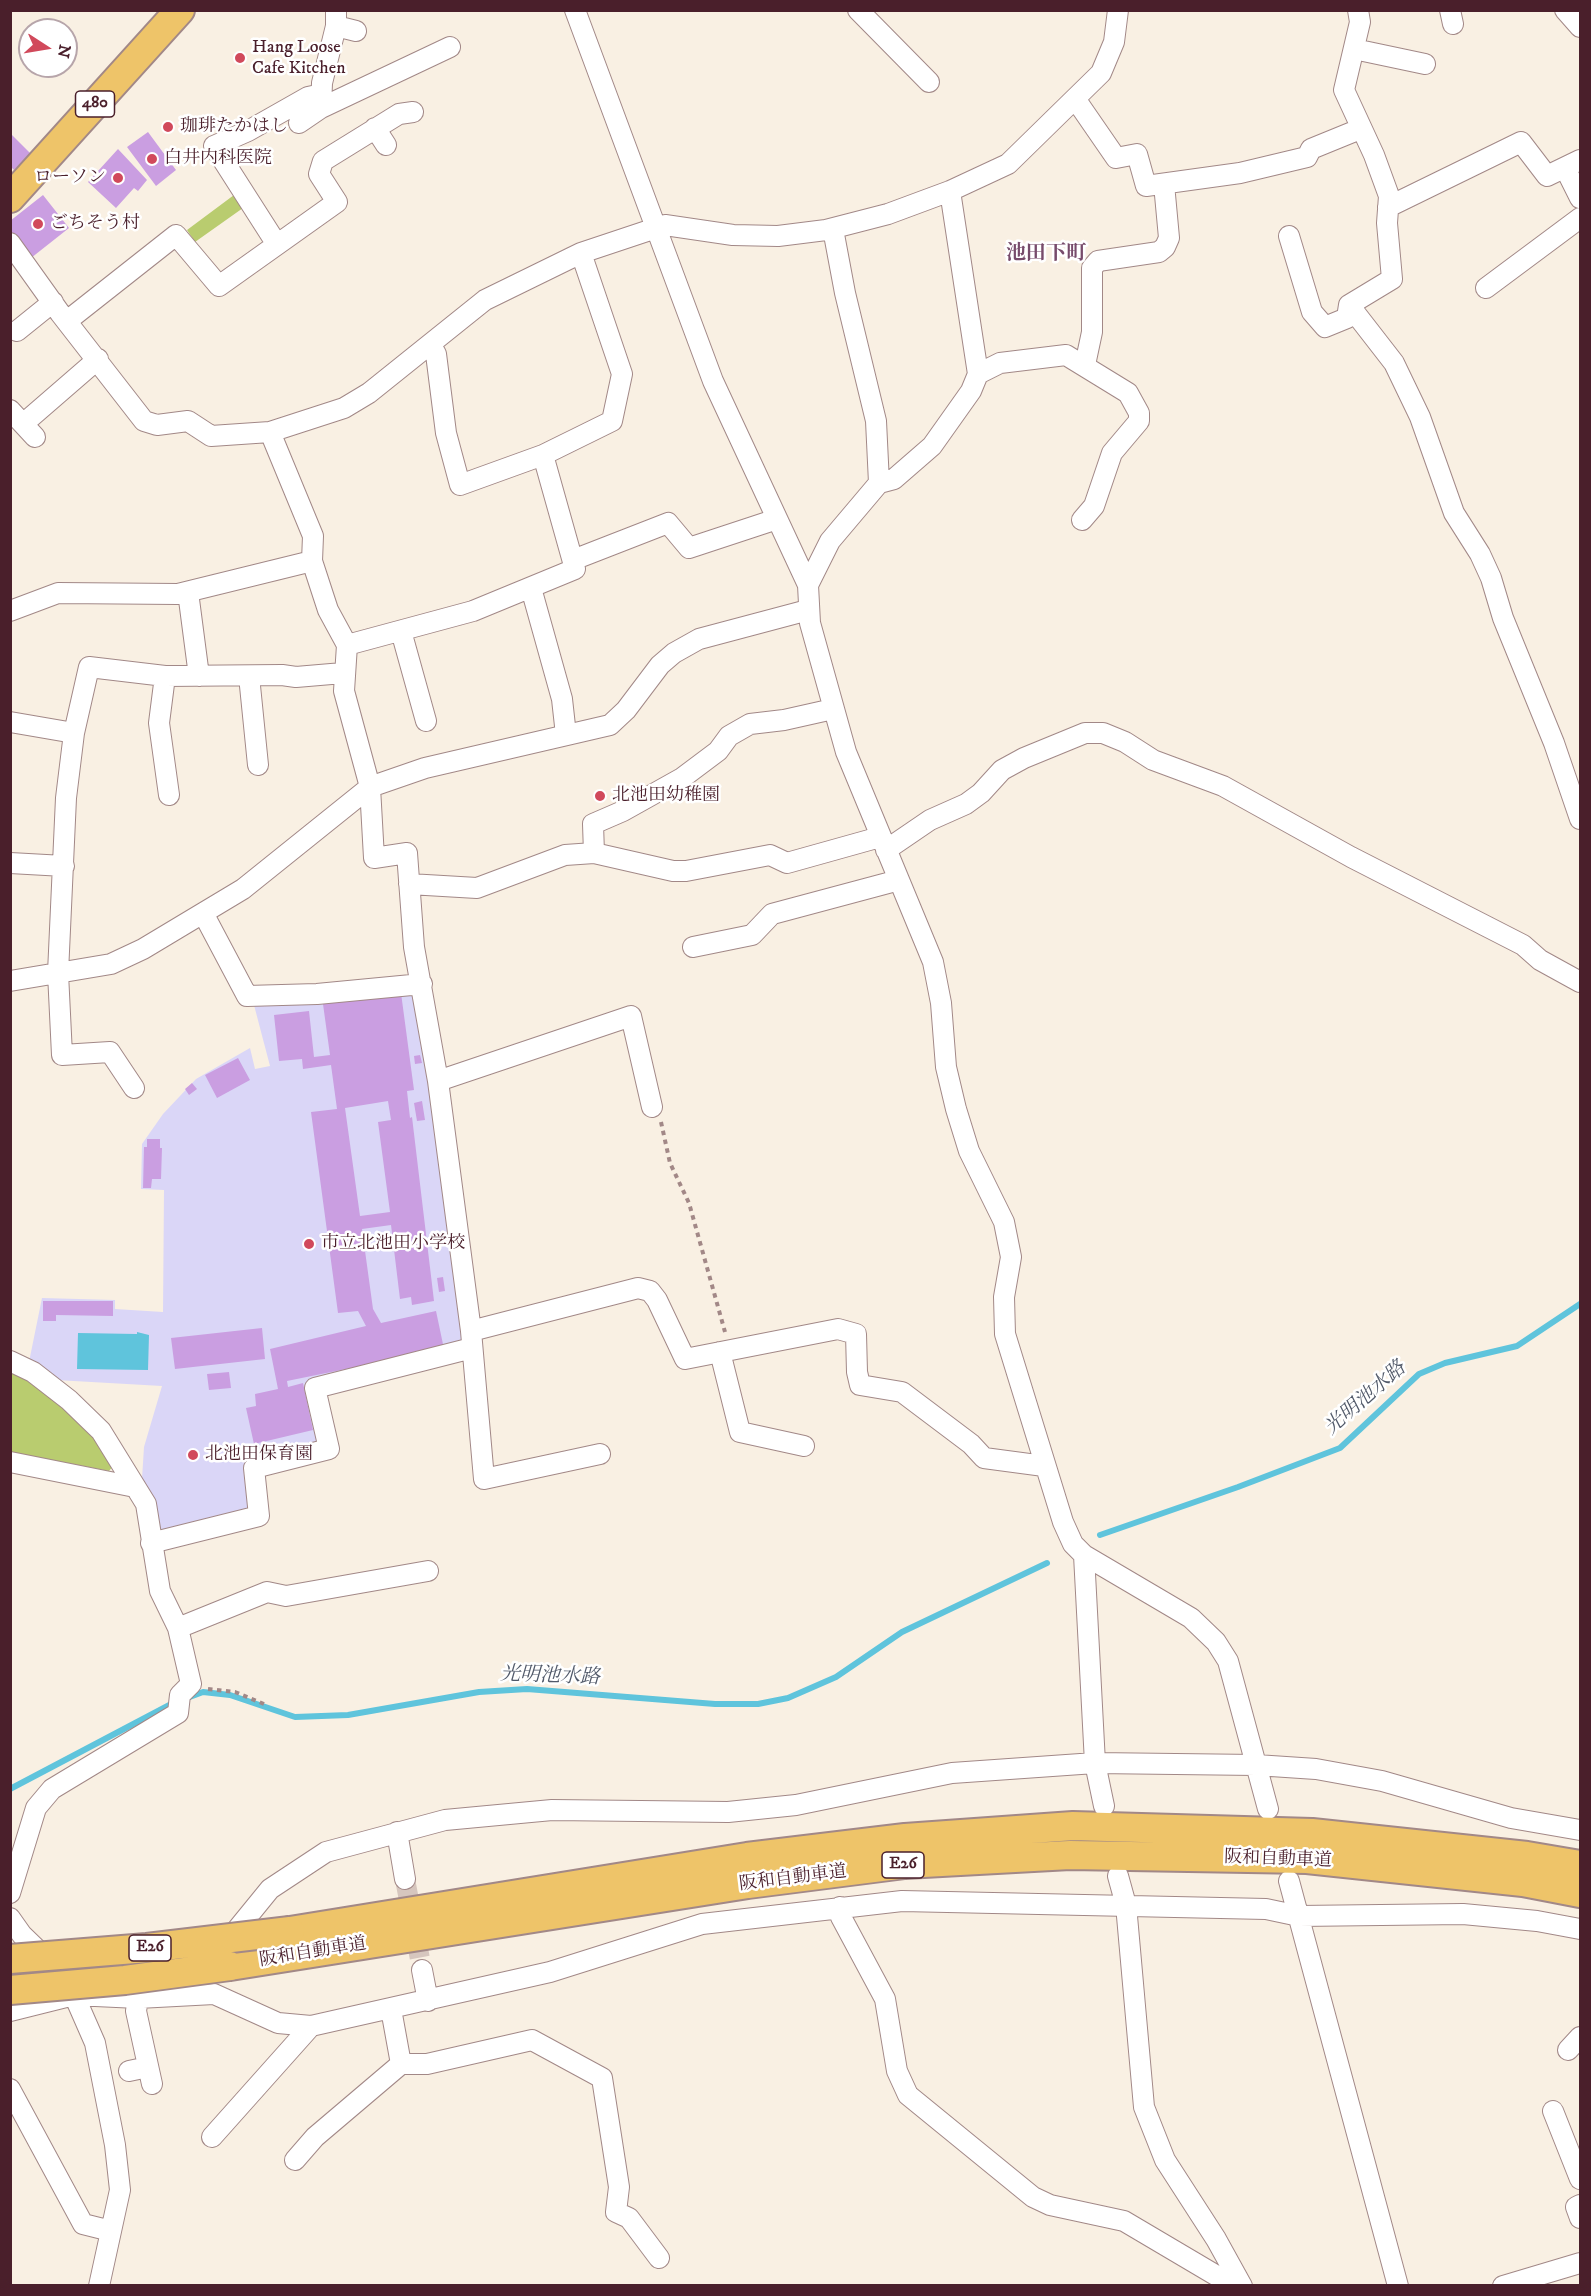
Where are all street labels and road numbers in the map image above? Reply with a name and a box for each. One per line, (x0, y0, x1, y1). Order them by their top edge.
road number: 480 (76, 91, 115, 117)
street label: 阪和自動車道 (1224, 1847, 1332, 1873)
road number: E26 (882, 1852, 924, 1878)
street label: 阪和自動車道 (738, 1862, 848, 1896)
street label: 阪和自動車道 (258, 1934, 368, 1972)
road number: E26 (129, 1935, 171, 1961)

